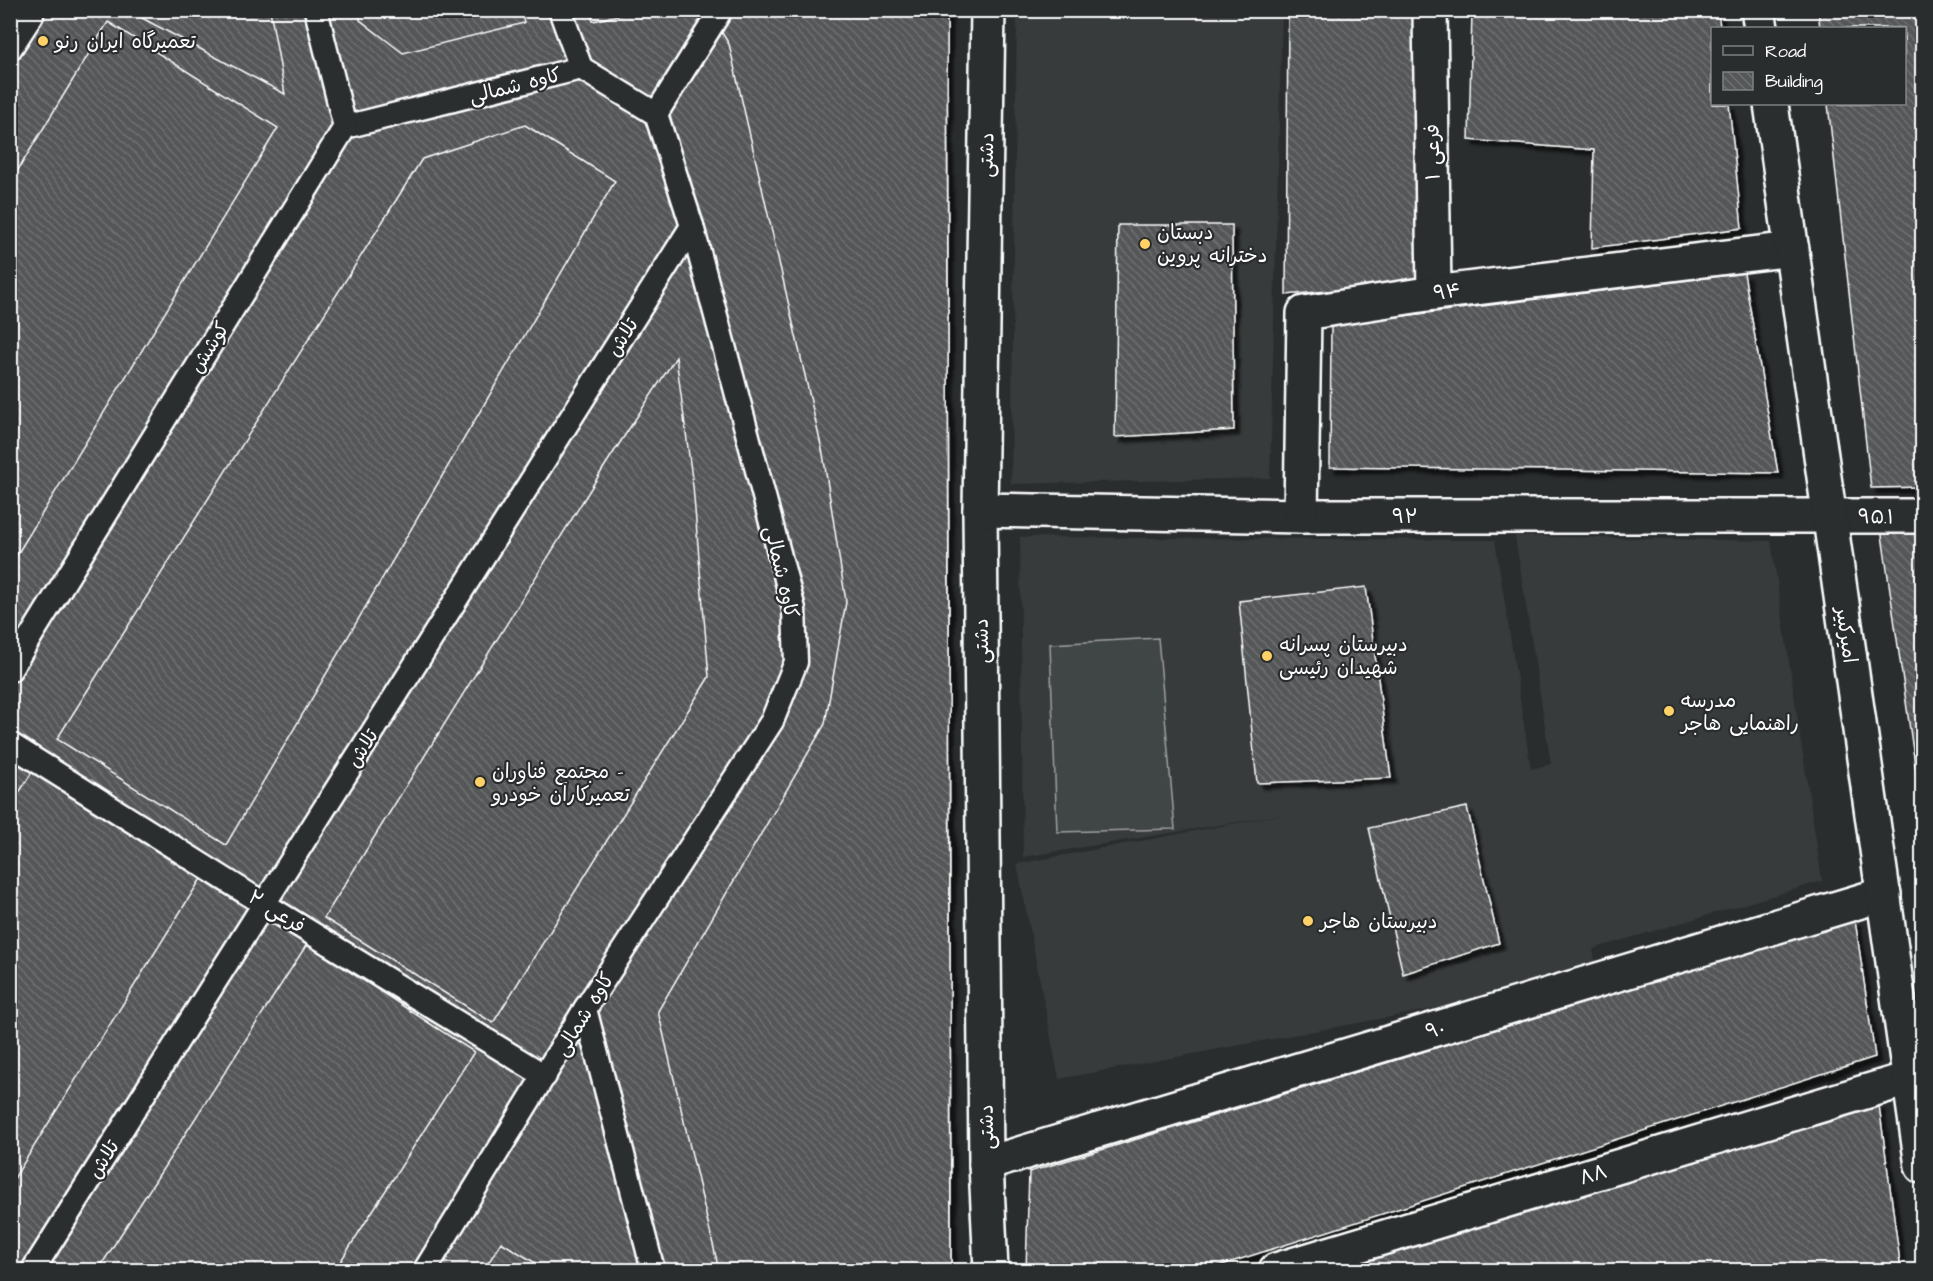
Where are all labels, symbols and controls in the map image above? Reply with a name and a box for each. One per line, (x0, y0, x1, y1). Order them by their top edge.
legend (1711, 27, 1906, 105)
place label: تعمیرگاه ایران رنو (53, 28, 196, 56)
marker: تعمیرگاه ایران رنو (36, 34, 50, 48)
text: Road (1765, 39, 1806, 64)
street label: کاوه شمالی (466, 61, 564, 111)
text: Building (1765, 69, 1823, 95)
street label: فرعی ۱ (1419, 123, 1447, 181)
street label: دشتی (973, 132, 1001, 178)
place label: دبستان دخترانه پروین (1157, 219, 1267, 270)
marker: دبستان دخترانه پروین (1138, 237, 1152, 251)
street label: ۹۴ (1432, 276, 1463, 308)
street label: تلاش (600, 313, 646, 362)
street label: کوشش (183, 316, 237, 379)
street label: ۹۲ (1392, 503, 1418, 531)
street label: ۹۵.۱ (1857, 503, 1894, 531)
street label: کاوه شمالی (757, 523, 805, 621)
street label: امیرکبیر (1828, 603, 1864, 665)
street label: دشتی (968, 618, 996, 664)
place label: دبیرستان پسرانه شهیدان رئیسی (1279, 631, 1408, 682)
marker: دبیرستان پسرانه شهیدان رئیسی (1260, 649, 1274, 663)
place label: مدرسه راهنمایی هاجر (1679, 687, 1799, 738)
marker: مدرسه راهنمایی هاجر (1662, 704, 1676, 718)
street label: تلاش (340, 724, 386, 773)
place label: مجتمع فناوران - تعمیرکاران خودرو (490, 758, 630, 809)
marker: مجتمع فناوران - تعمیرکاران خودرو (473, 775, 487, 789)
street label: فرعی ۲ (242, 883, 311, 940)
place label: دبیرستان هاجر (1318, 908, 1438, 936)
marker: دبیرستان هاجر (1301, 914, 1315, 928)
street label: کاوه شمالی (548, 967, 622, 1062)
street label: ۹۰ (1422, 1014, 1449, 1046)
street label: دشتی (973, 1104, 1001, 1150)
street label: تلاش (81, 1135, 127, 1184)
street label: ۸۸ (1576, 1157, 1611, 1192)

